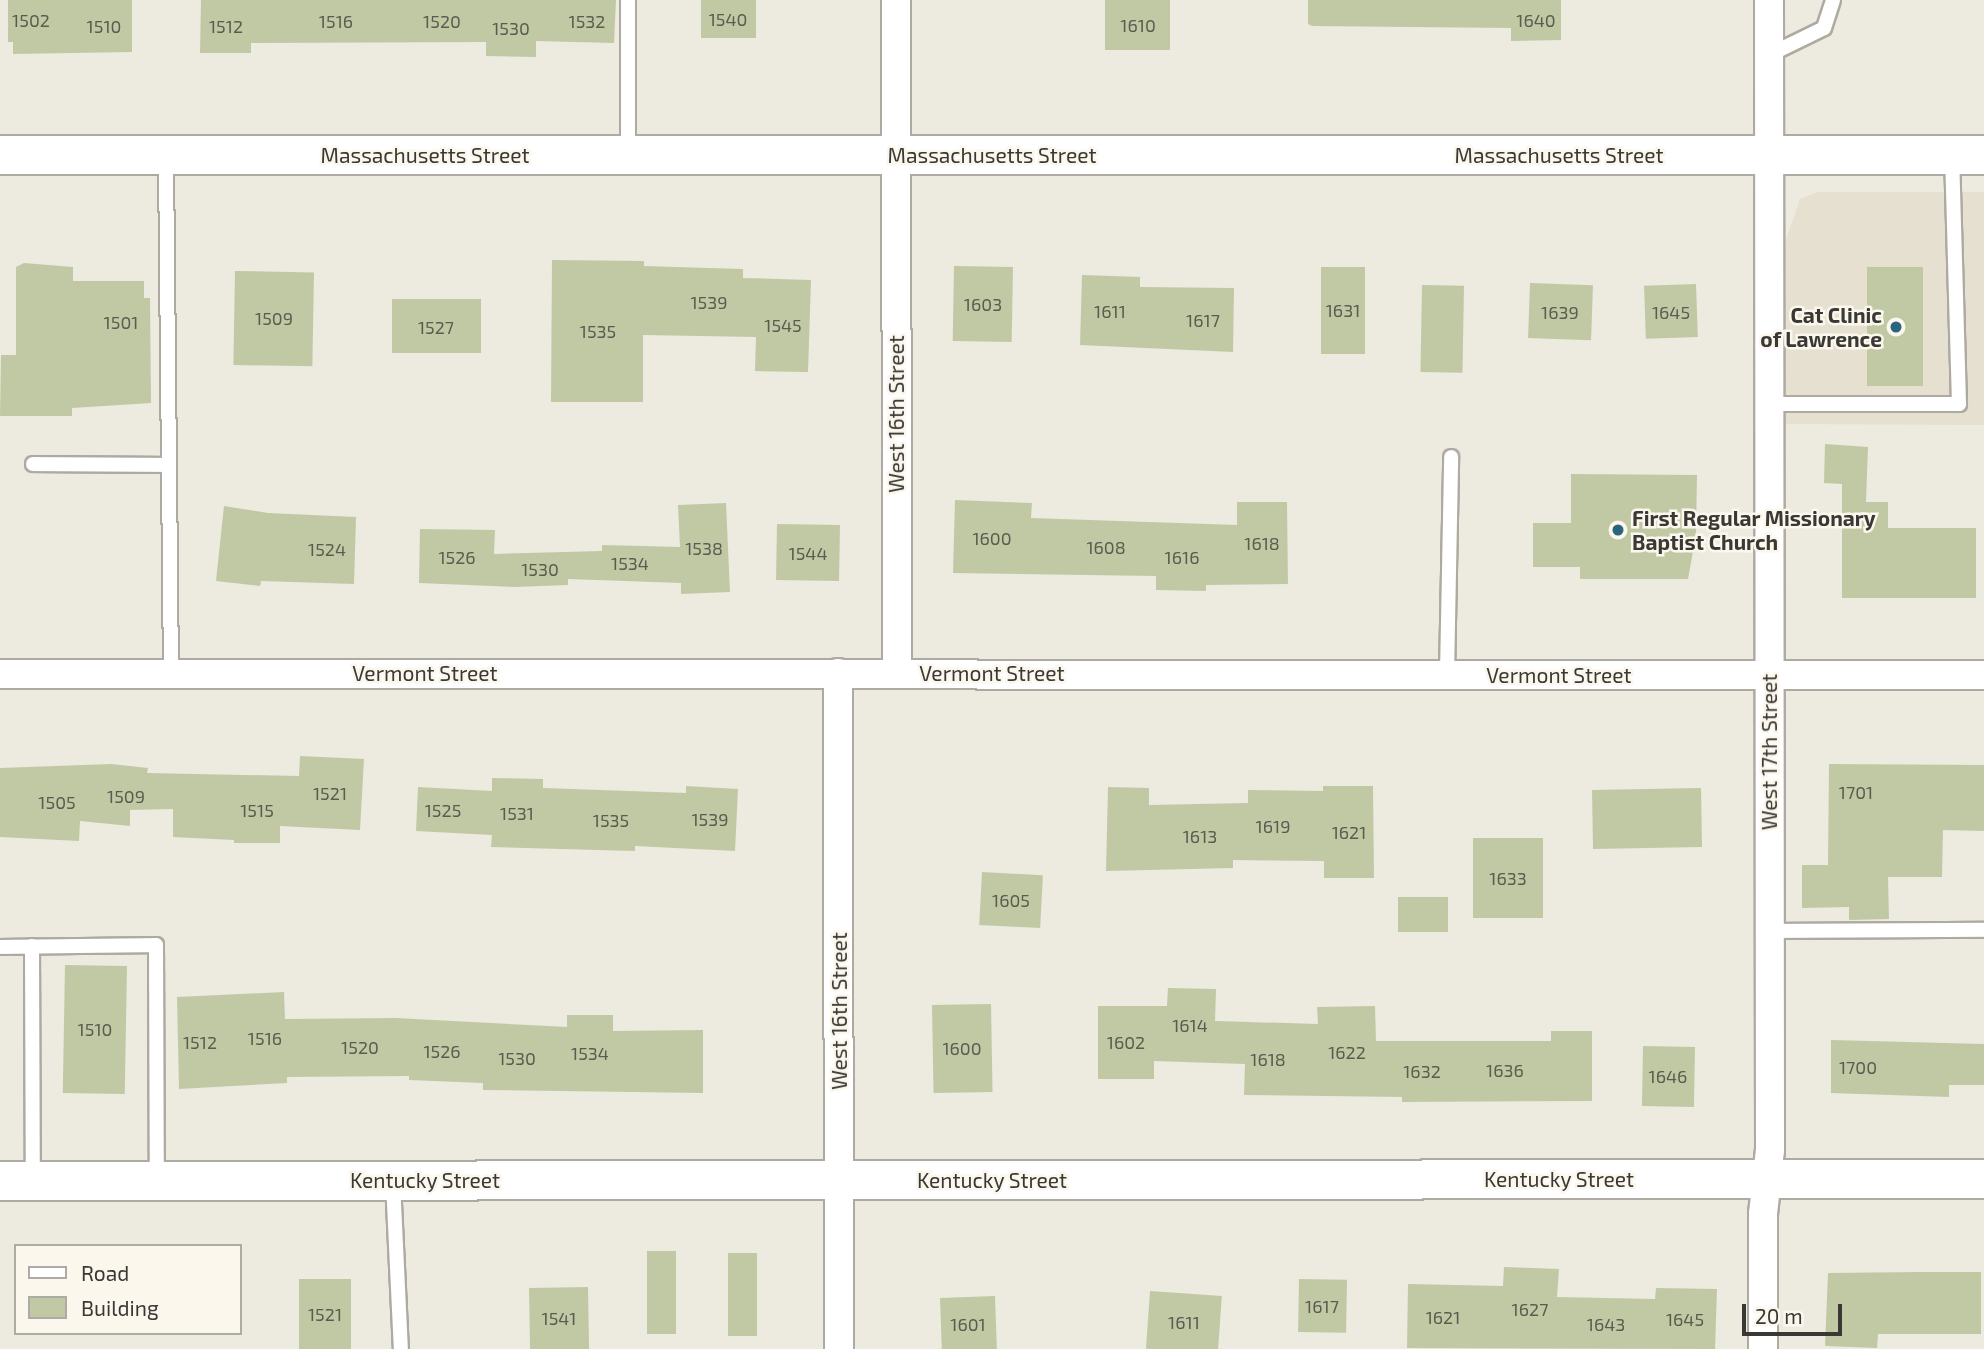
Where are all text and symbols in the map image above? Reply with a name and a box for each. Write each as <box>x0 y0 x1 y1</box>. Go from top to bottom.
house number: 1540 <box>709 8 747 30</box>
house number: 1502 <box>12 9 50 31</box>
house number: 1640 <box>1516 9 1556 31</box>
house number: 1516 <box>319 10 353 32</box>
house number: 1520 <box>423 10 461 32</box>
house number: 1532 <box>569 10 605 32</box>
house number: 1610 <box>1120 14 1156 36</box>
house number: 1510 <box>87 15 121 37</box>
house number: 1512 <box>209 15 243 37</box>
house number: 1530 <box>492 17 530 39</box>
street label: Massachusetts Street <box>321 142 529 168</box>
street label: Massachusetts Street <box>888 142 1096 168</box>
street label: Massachusetts Street <box>1455 142 1663 168</box>
house number: 1539 <box>690 291 728 313</box>
house number: 1603 <box>964 293 1002 315</box>
house number: 1631 <box>1326 299 1360 321</box>
house number: 1611 <box>1094 300 1126 322</box>
house number: 1639 <box>1541 301 1579 323</box>
house number: 1645 <box>1652 301 1690 323</box>
place label: Cat Clinic of Lawrence <box>1760 302 1882 352</box>
house number: 1509 <box>255 307 293 329</box>
house number: 1617 <box>1186 309 1220 331</box>
house number: 1501 <box>104 311 138 333</box>
house number: 1545 <box>764 314 802 336</box>
house number: 1527 <box>418 316 454 338</box>
marker: Cat Clinic of Lawrence <box>1888 319 1904 335</box>
house number: 1535 <box>580 320 616 342</box>
street label: West 16th Street <box>883 335 909 493</box>
place label: First Regular Missionary Baptist Church <box>1632 505 1876 555</box>
marker: First Regular Missionary Baptist Church <box>1610 522 1626 538</box>
house number: 1600 <box>972 527 1012 549</box>
house number: 1618 <box>1244 532 1280 554</box>
house number: 1608 <box>1086 536 1126 558</box>
house number: 1538 <box>685 537 723 559</box>
house number: 1524 <box>308 538 346 560</box>
house number: 1544 <box>789 542 827 564</box>
house number: 1526 <box>438 546 476 568</box>
house number: 1616 <box>1165 546 1199 568</box>
house number: 1534 <box>611 552 649 574</box>
house number: 1530 <box>521 558 559 580</box>
street label: Vermont Street <box>352 660 498 686</box>
street label: Vermont Street <box>919 660 1065 686</box>
street label: Vermont Street <box>1486 662 1632 688</box>
street label: West 17th Street <box>1756 674 1782 830</box>
house number: 1701 <box>1839 781 1873 803</box>
house number: 1521 <box>313 782 347 804</box>
house number: 1509 <box>107 785 145 807</box>
house number: 1505 <box>38 791 76 813</box>
house number: 1515 <box>240 799 274 821</box>
house number: 1525 <box>425 799 461 821</box>
house number: 1531 <box>500 802 534 824</box>
house number: 1539 <box>691 808 729 830</box>
house number: 1535 <box>593 809 629 831</box>
house number: 1619 <box>1256 815 1290 837</box>
house number: 1621 <box>1332 821 1366 843</box>
house number: 1613 <box>1183 825 1217 847</box>
house number: 1633 <box>1489 867 1527 889</box>
house number: 1605 <box>992 889 1030 911</box>
street label: West 16th Street <box>826 932 852 1090</box>
house number: 1614 <box>1172 1014 1208 1036</box>
house number: 1510 <box>78 1018 112 1040</box>
house number: 1516 <box>248 1027 282 1049</box>
house number: 1512 <box>183 1031 217 1053</box>
house number: 1602 <box>1107 1031 1145 1053</box>
house number: 1520 <box>341 1036 379 1058</box>
house number: 1600 <box>942 1037 982 1059</box>
house number: 1526 <box>423 1040 461 1062</box>
house number: 1622 <box>1328 1041 1366 1063</box>
house number: 1534 <box>571 1042 609 1064</box>
house number: 1530 <box>498 1047 536 1069</box>
house number: 1618 <box>1250 1048 1286 1070</box>
house number: 1700 <box>1839 1056 1877 1078</box>
house number: 1636 <box>1486 1059 1524 1081</box>
house number: 1632 <box>1403 1060 1441 1082</box>
house number: 1646 <box>1649 1065 1687 1087</box>
street label: Kentucky Street <box>1484 1166 1634 1192</box>
street label: Kentucky Street <box>350 1167 500 1193</box>
street label: Kentucky Street <box>917 1167 1067 1193</box>
legend <box>14 1244 242 1335</box>
text: Road <box>81 1260 129 1285</box>
scale bar <box>1746 1290 1846 1334</box>
text: Building <box>81 1295 159 1320</box>
house number: 1617 <box>1305 1295 1339 1317</box>
house number: 1627 <box>1512 1298 1548 1320</box>
house number: 1521 <box>308 1303 342 1325</box>
text: 20 m <box>1755 1303 1803 1328</box>
house number: 1621 <box>1426 1306 1460 1328</box>
house number: 1541 <box>541 1307 577 1329</box>
house number: 1645 <box>1666 1308 1704 1330</box>
house number: 1611 <box>1168 1311 1200 1333</box>
house number: 1601 <box>950 1313 986 1335</box>
house number: 1643 <box>1587 1313 1625 1335</box>

